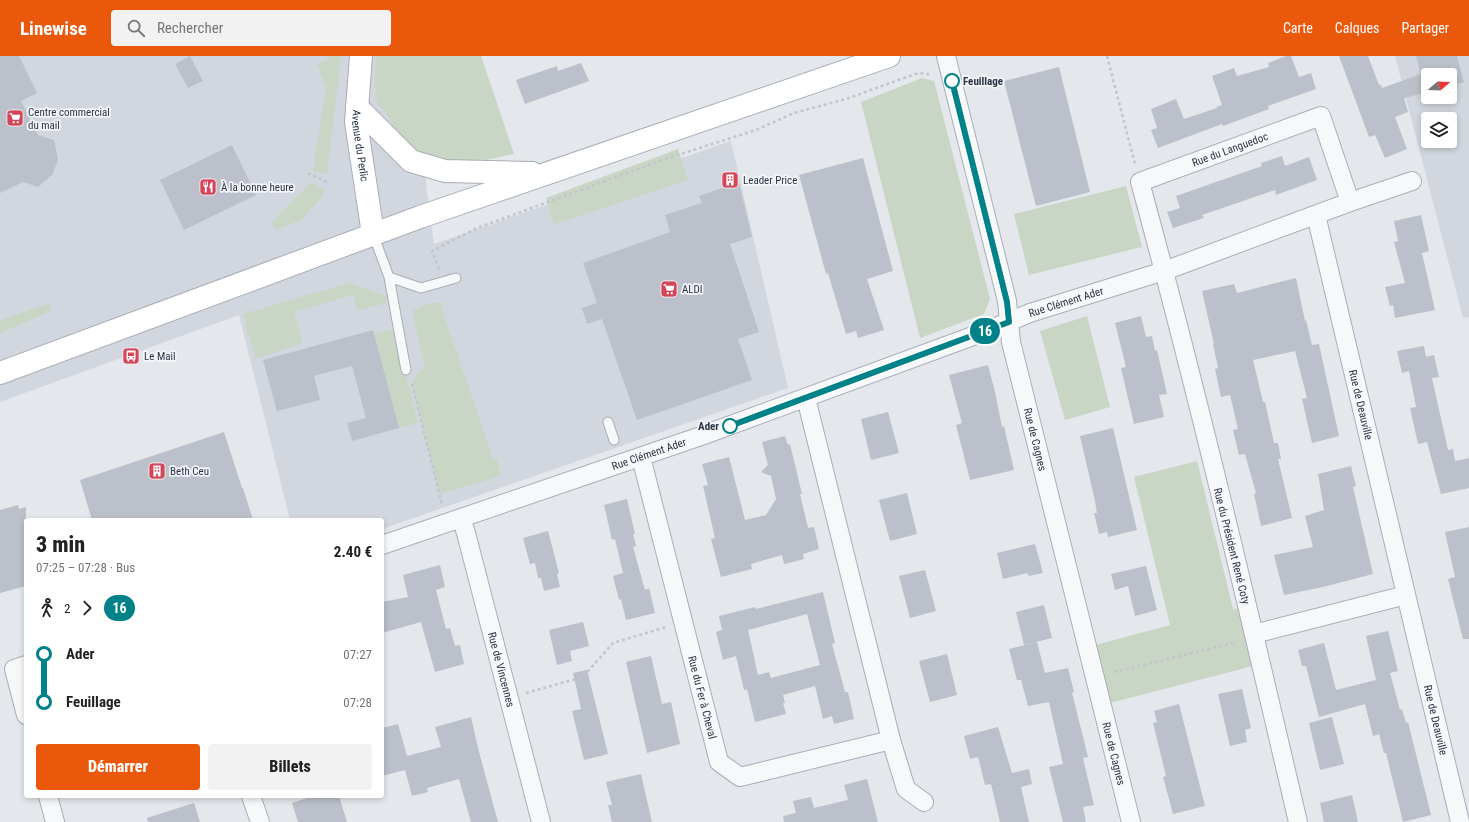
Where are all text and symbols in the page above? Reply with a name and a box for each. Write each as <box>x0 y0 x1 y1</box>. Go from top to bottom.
search box <box>111 10 391 46</box>
text: Linewise <box>20 17 87 40</box>
icon: search <box>125 17 147 39</box>
text: Rechercher <box>157 19 223 37</box>
text: Carte <box>1283 20 1313 36</box>
text: Calques <box>1335 20 1379 36</box>
text: Partager <box>1401 20 1449 36</box>
north arrow <box>1421 68 1457 104</box>
map controls <box>1421 68 1457 148</box>
marker: Feuillage <box>944 73 960 89</box>
place label: Feuillage <box>963 75 1003 88</box>
place label: Centre commercial du mail <box>28 106 110 132</box>
supermarket icon: Centre commercial du mail <box>5 108 25 128</box>
street label: Avenue du Perlic <box>349 109 371 182</box>
button: layers <box>1421 112 1457 148</box>
street label: Rue du Languedoc <box>1190 130 1270 169</box>
building icon: Leader Price <box>720 170 740 190</box>
place label: Leader Price <box>743 174 797 187</box>
restaurant icon: À la bonne heure <box>198 177 218 197</box>
place label: À la bonne heure <box>221 181 294 194</box>
supermarket icon: ALDI <box>659 279 679 299</box>
place label: ALDI <box>682 283 703 296</box>
street label: Rue Clément Ader <box>1027 284 1106 320</box>
line badge: 16 <box>967 318 1003 344</box>
text: 16 <box>978 323 992 339</box>
bus stop icon: Le Mail <box>121 346 141 366</box>
place label: Le Mail <box>144 350 176 363</box>
street label: Rue de Deauville <box>1346 369 1375 441</box>
street label: Rue de Cagnes <box>1021 407 1049 472</box>
marker: Ader <box>722 418 738 434</box>
place label: Ader <box>698 420 719 433</box>
street label: Rue Clément Ader <box>610 435 688 473</box>
building icon: Beth Ceu <box>147 461 167 481</box>
place label: Beth Ceu <box>170 465 209 478</box>
street label: Rue du Président René Coty <box>1211 487 1252 606</box>
text: 3 min <box>36 532 85 557</box>
text: 2.40 € <box>334 543 372 561</box>
text: 07:25 – 07:28 · Bus <box>36 560 135 575</box>
icon: walk <box>36 597 58 619</box>
icon: forward <box>76 597 98 619</box>
text: 16 <box>112 600 127 616</box>
text: 2 <box>64 601 70 616</box>
street label: Rue de Vincennes <box>485 631 517 709</box>
text: Ader <box>66 645 95 663</box>
text: 07:27 <box>343 647 372 662</box>
street label: Rue du Fer à Cheval <box>685 654 719 740</box>
street label: Rue de Deauville <box>1421 684 1450 756</box>
text: Feuillage <box>66 693 121 711</box>
text: 07:28 <box>343 695 372 710</box>
street label: Rue de Cagnes <box>1099 721 1128 787</box>
button: Démarrer <box>36 744 200 790</box>
button: Billets <box>208 744 372 790</box>

